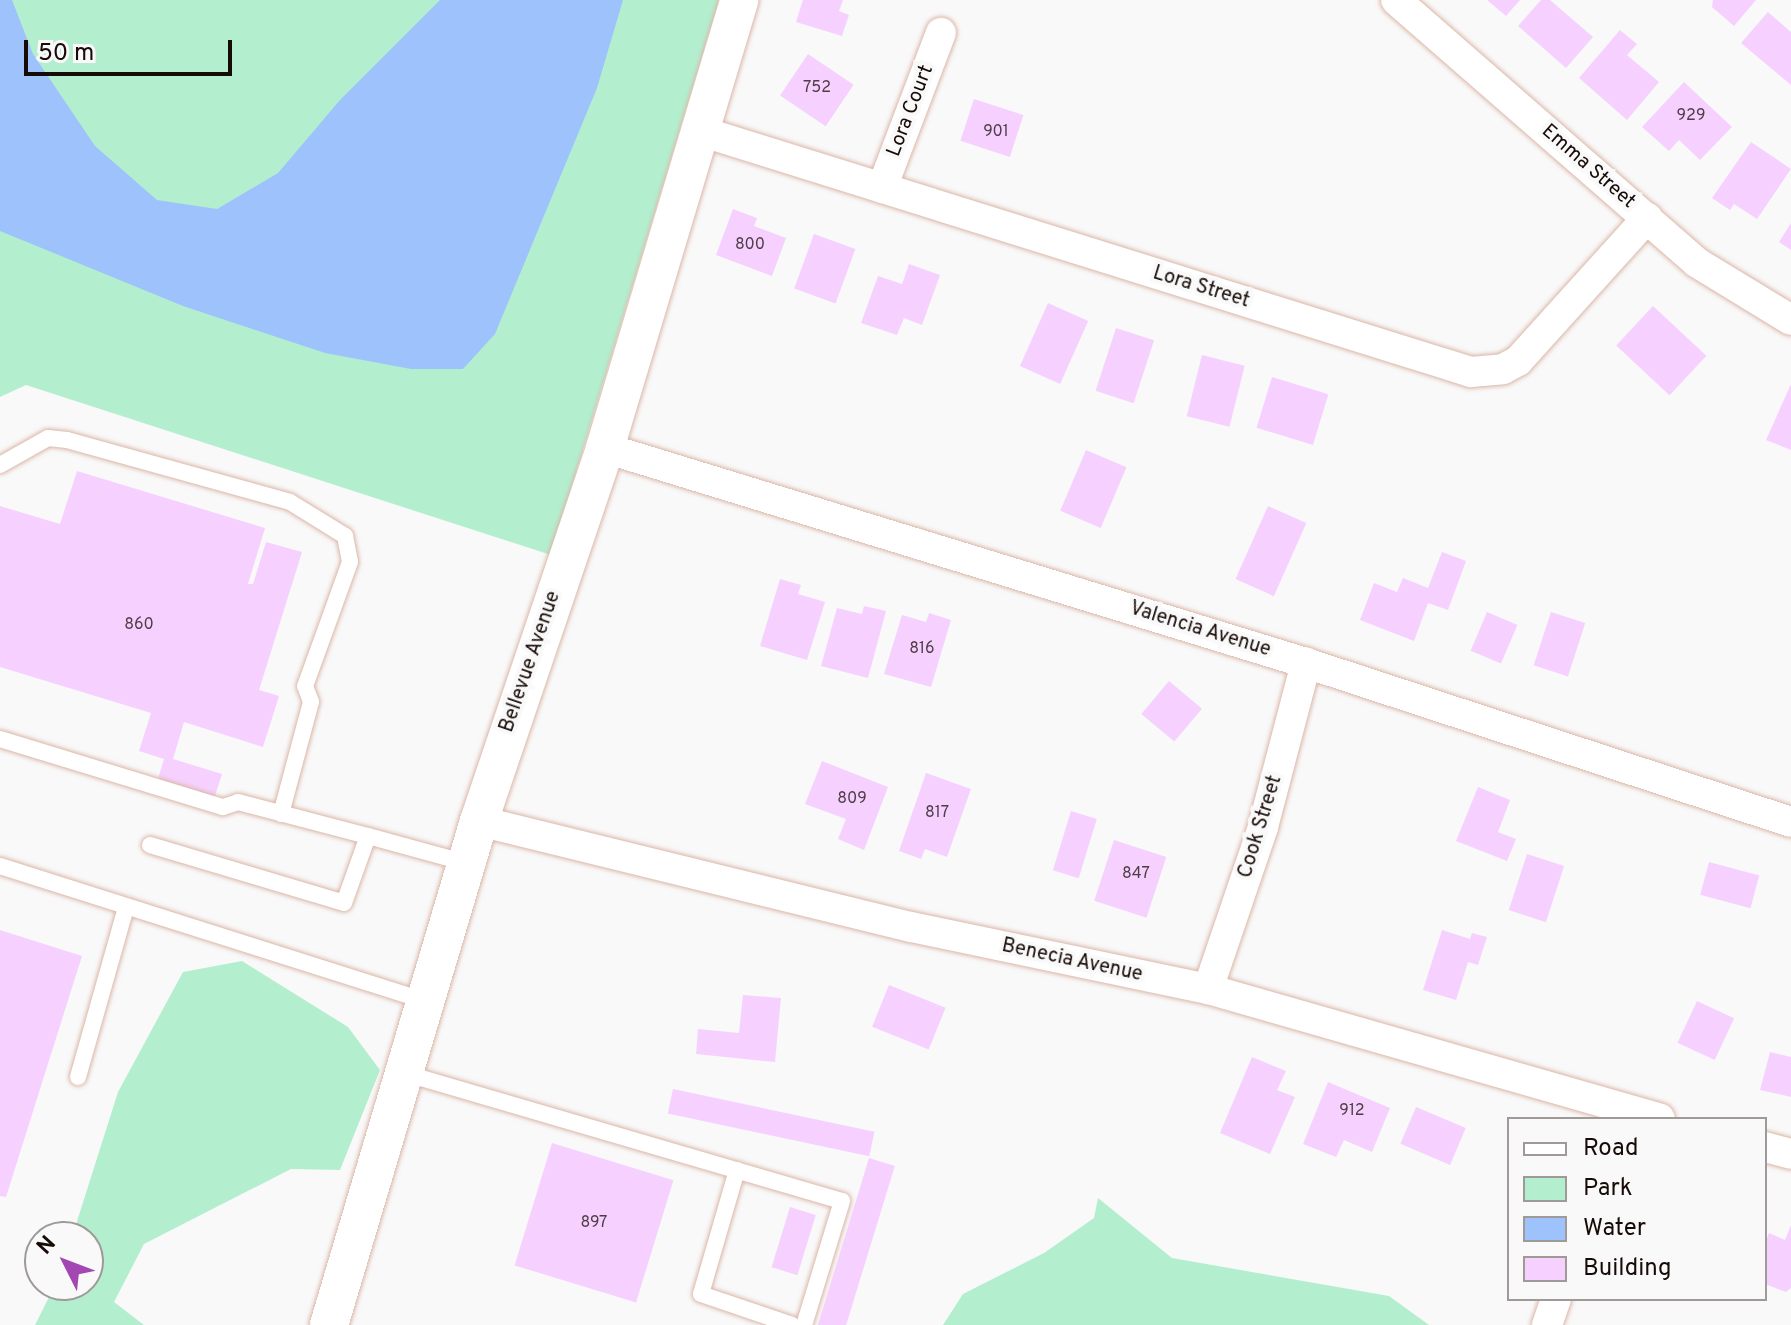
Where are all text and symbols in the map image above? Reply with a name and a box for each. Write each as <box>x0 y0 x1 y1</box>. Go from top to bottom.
scale bar <box>28 24 236 74</box>
text: 50 m <box>38 39 94 69</box>
street label: Lora Court <box>883 62 939 160</box>
house number: 752 <box>803 78 831 98</box>
house number: 929 <box>1677 106 1705 126</box>
street label: Emma Street <box>1536 120 1640 214</box>
house number: 901 <box>983 122 1009 142</box>
house number: 800 <box>735 235 765 255</box>
street label: Lora Street <box>1150 262 1252 314</box>
street label: Bellevue Avenue <box>495 588 567 736</box>
street label: Valencia Avenue <box>1126 597 1274 663</box>
house number: 860 <box>124 615 154 635</box>
house number: 816 <box>909 639 935 659</box>
street label: Cook Street <box>1234 773 1288 881</box>
house number: 809 <box>837 789 867 809</box>
house number: 817 <box>925 803 949 823</box>
house number: 847 <box>1122 864 1150 884</box>
street label: Benecia Avenue <box>999 934 1145 988</box>
house number: 912 <box>1339 1101 1365 1121</box>
legend <box>1507 1117 1767 1301</box>
text: Road <box>1583 1134 1639 1164</box>
text: Park <box>1583 1174 1633 1204</box>
house number: 897 <box>581 1213 607 1233</box>
text: Water <box>1583 1214 1646 1244</box>
north arrow <box>24 1221 104 1301</box>
text: N <box>32 1231 63 1261</box>
text: Building <box>1583 1254 1672 1284</box>

